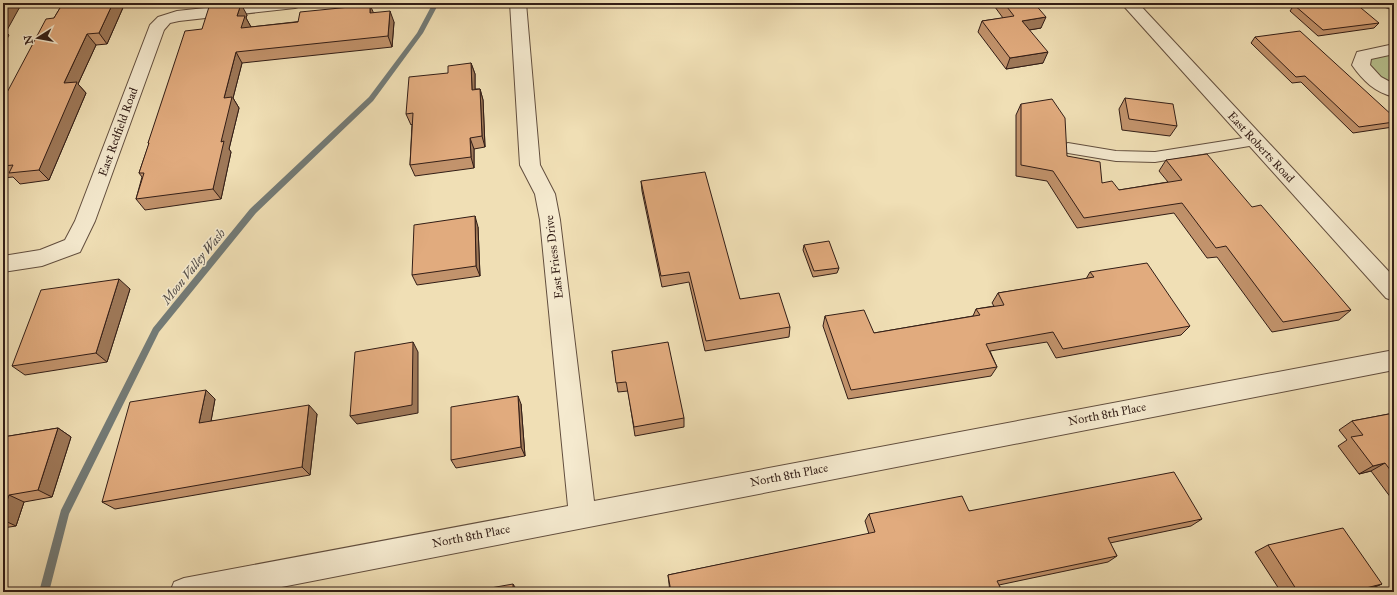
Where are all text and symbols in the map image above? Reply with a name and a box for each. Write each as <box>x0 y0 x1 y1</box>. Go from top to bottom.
north arrow <box>18 18 58 58</box>
text: N <box>21 33 36 46</box>
street label: East Redfield Road <box>95 86 141 178</box>
street label: East Roberts Road <box>1225 109 1297 185</box>
street label: East Friess Drive <box>542 214 566 300</box>
water label: Moon Valley Wash <box>157 225 229 309</box>
street label: North 8th Place <box>1067 400 1147 428</box>
street label: North 8th Place <box>749 461 829 489</box>
street label: North 8th Place <box>431 522 511 550</box>

